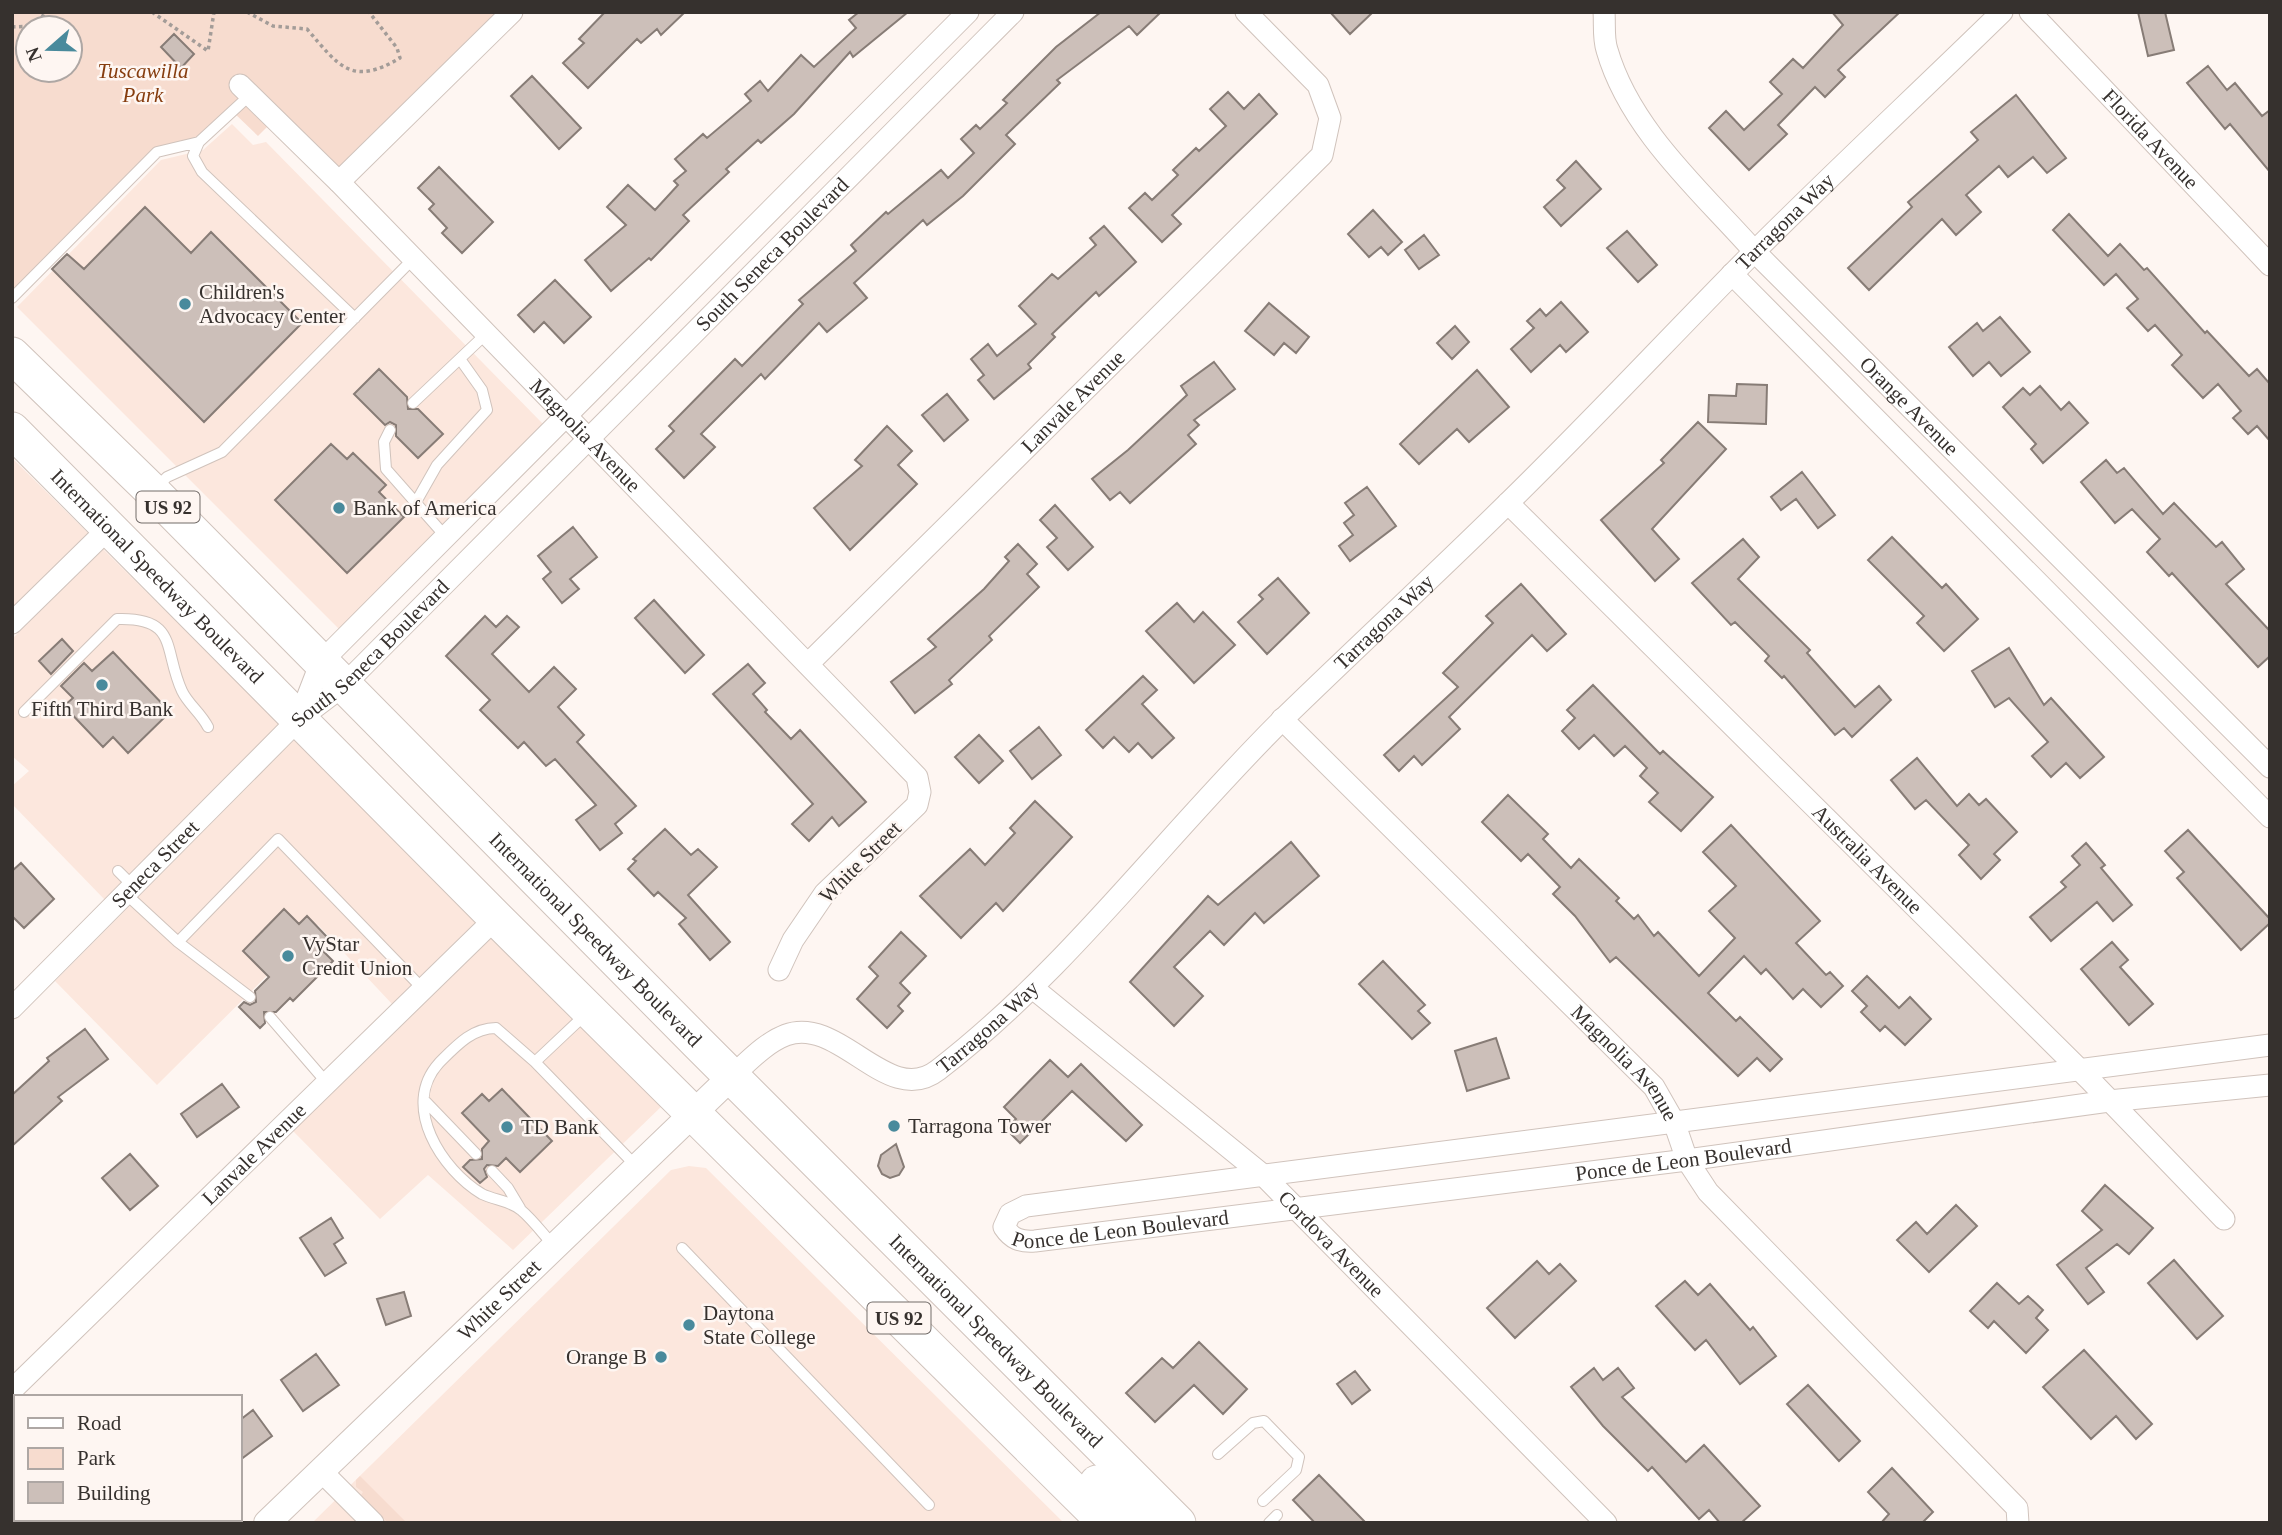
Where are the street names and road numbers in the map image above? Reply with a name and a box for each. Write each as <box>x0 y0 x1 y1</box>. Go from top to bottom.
street label: Florida Avenue <box>2097 84 2203 194</box>
street label: Tarragona Way <box>1731 168 1839 275</box>
street label: South Seneca Boulevard <box>691 172 854 336</box>
street label: Lanvale Avenue <box>1016 345 1130 458</box>
street label: Orange Avenue <box>1855 352 1963 460</box>
street label: Magnolia Avenue <box>525 374 646 497</box>
street label: International Speedway Boulevard <box>46 464 269 689</box>
road number: US 92 <box>136 492 200 522</box>
street label: Tarragona Way <box>1329 569 1439 675</box>
street label: South Seneca Boulevard <box>286 574 454 732</box>
street label: Australia Avenue <box>1807 800 1927 919</box>
street label: Seneca Street <box>106 815 204 913</box>
street label: White Street <box>814 816 906 908</box>
street label: International Speedway Boulevard <box>485 827 707 1052</box>
street label: Tarragona Way <box>932 976 1044 1078</box>
street label: Magnolia Avenue <box>1566 1000 1683 1125</box>
street label: Lanvale Avenue <box>197 1098 311 1210</box>
street label: Ponce de Leon Boulevard <box>1574 1133 1793 1186</box>
street label: Cordova Avenue <box>1273 1186 1389 1302</box>
street label: Ponce de Leon Boulevard <box>1009 1205 1231 1253</box>
street label: International Speedway Boulevard <box>884 1229 1108 1453</box>
street label: White Street <box>453 1255 546 1345</box>
road number: US 92 <box>867 1302 930 1334</box>

